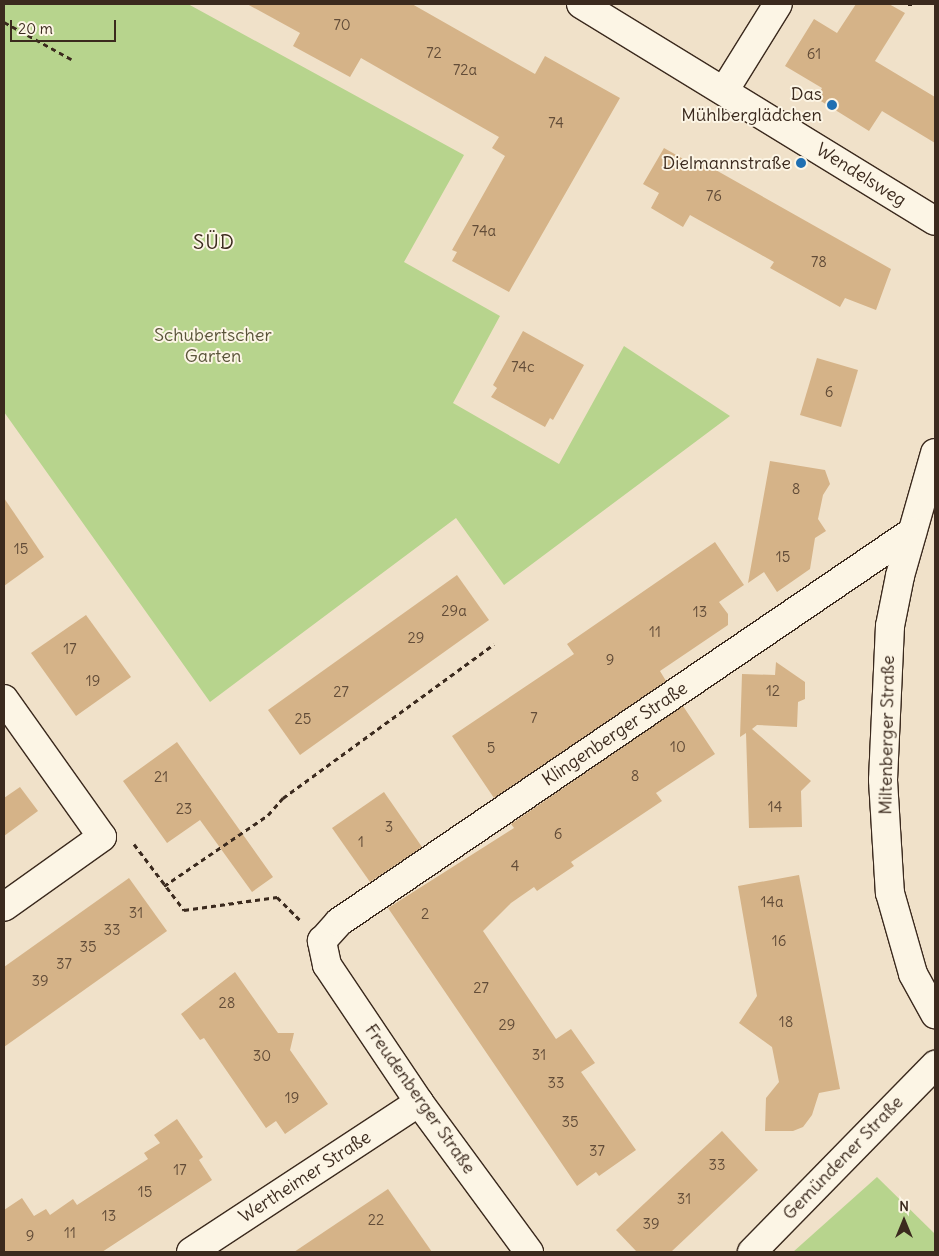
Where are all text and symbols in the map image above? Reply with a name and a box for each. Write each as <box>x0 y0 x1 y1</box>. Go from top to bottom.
scale bar <box>12 10 119 42</box>
house number: 70 <box>333 16 351 34</box>
text: 20 m <box>18 19 53 38</box>
house number: 72 <box>426 44 442 62</box>
house number: 61 <box>807 45 821 63</box>
house number: 72a <box>453 61 477 79</box>
place label: Das Mühlberglädchen <box>681 84 822 126</box>
marker: Das Mühlberglädchen <box>826 99 838 111</box>
house number: 74 <box>548 114 564 132</box>
street label: Wendelsweg <box>812 139 910 211</box>
place label: Dielmannstraße <box>662 152 791 174</box>
marker: Dielmannstraße <box>795 157 807 169</box>
house number: 76 <box>706 187 722 205</box>
house number: 74a <box>472 222 496 240</box>
district label: SÜD <box>193 229 235 253</box>
house number: 78 <box>811 253 827 271</box>
park label: Schubertscher Garten <box>154 325 272 368</box>
house number: 74c <box>511 358 535 376</box>
house number: 6 <box>825 383 833 401</box>
house number: 8 <box>792 480 800 498</box>
house number: 15 <box>14 540 28 558</box>
house number: 15 <box>776 548 790 566</box>
house number: 29a <box>441 602 467 620</box>
house number: 13 <box>693 603 707 621</box>
house number: 11 <box>649 623 661 641</box>
house number: 29 <box>408 629 424 647</box>
house number: 17 <box>63 640 77 658</box>
house number: 9 <box>606 651 614 669</box>
street label: Miltenberger Straße <box>875 655 899 815</box>
house number: 19 <box>86 672 100 690</box>
street label: Klingenberger Straße <box>538 677 692 791</box>
house number: 12 <box>766 682 780 700</box>
house number: 27 <box>333 683 349 701</box>
house number: 7 <box>530 709 538 727</box>
house number: 25 <box>295 710 311 728</box>
house number: 10 <box>670 738 686 756</box>
house number: 5 <box>487 739 495 757</box>
house number: 8 <box>631 767 639 785</box>
house number: 21 <box>154 768 168 786</box>
house number: 14 <box>768 798 782 816</box>
house number: 23 <box>176 800 192 818</box>
house number: 3 <box>385 818 393 836</box>
house number: 6 <box>554 825 562 843</box>
house number: 1 <box>358 833 364 851</box>
house number: 4 <box>511 857 519 875</box>
house number: 14a <box>760 893 784 911</box>
house number: 31 <box>129 904 143 922</box>
house number: 2 <box>421 905 429 923</box>
house number: 33 <box>103 921 121 939</box>
house number: 16 <box>772 932 786 950</box>
house number: 35 <box>79 938 97 956</box>
house number: 37 <box>56 955 72 973</box>
house number: 39 <box>31 972 49 990</box>
house number: 27 <box>473 979 489 997</box>
house number: 28 <box>219 994 235 1012</box>
house number: 18 <box>779 1013 793 1031</box>
house number: 29 <box>499 1016 515 1034</box>
street label: Freudenberger Straße <box>360 1020 480 1178</box>
house number: 31 <box>532 1046 546 1064</box>
house number: 30 <box>253 1047 271 1065</box>
house number: 33 <box>547 1074 565 1092</box>
house number: 19 <box>285 1089 299 1107</box>
street label: Gemündener Straße <box>778 1092 908 1224</box>
house number: 35 <box>561 1113 579 1131</box>
street label: Wertheimer Straße <box>235 1126 375 1228</box>
house number: 37 <box>589 1142 605 1160</box>
house number: 33 <box>708 1156 726 1174</box>
house number: 17 <box>173 1161 187 1179</box>
house number: 15 <box>138 1183 152 1201</box>
house number: 31 <box>677 1190 691 1208</box>
north arrow <box>879 1196 929 1246</box>
text: N <box>899 1197 909 1215</box>
house number: 13 <box>102 1207 116 1225</box>
house number: 22 <box>368 1211 384 1229</box>
house number: 39 <box>642 1215 660 1233</box>
house number: 11 <box>64 1224 76 1242</box>
house number: 9 <box>26 1227 34 1245</box>

